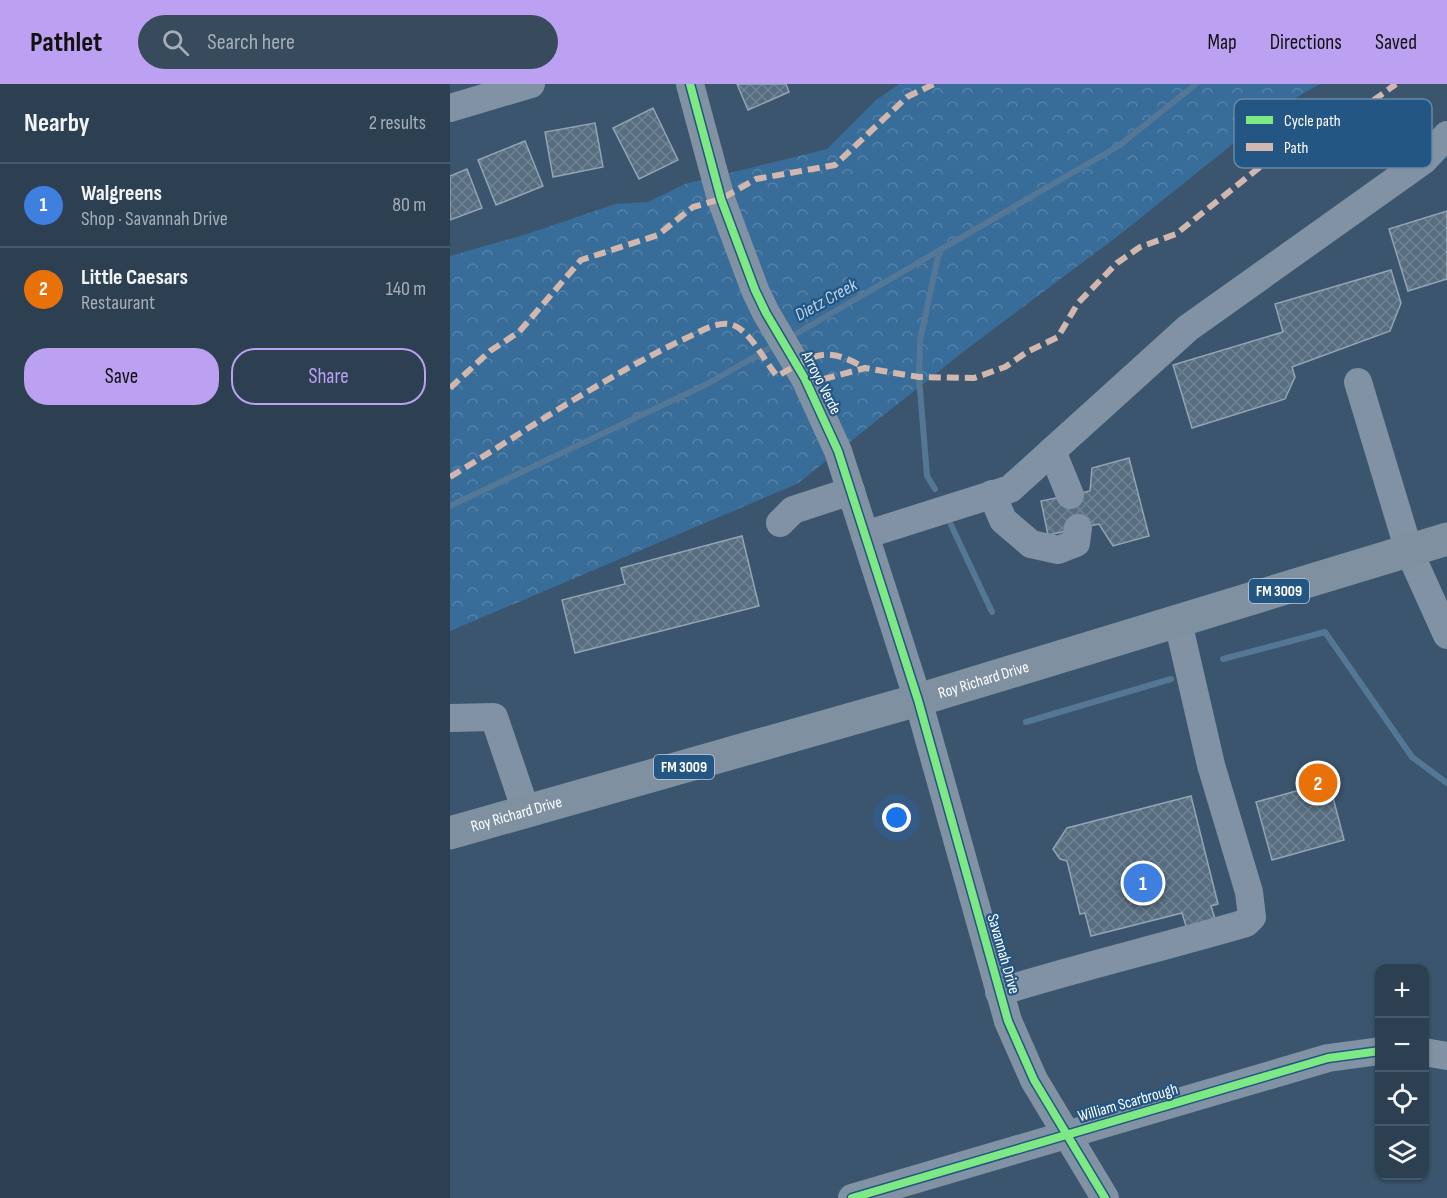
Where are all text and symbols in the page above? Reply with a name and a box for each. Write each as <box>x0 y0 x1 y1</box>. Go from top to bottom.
search box <box>138 15 558 69</box>
text: Pathlet <box>30 26 102 59</box>
icon: search <box>159 26 192 59</box>
text: Search here <box>207 29 295 56</box>
text: Map <box>1207 30 1237 55</box>
text: Directions <box>1270 30 1342 55</box>
text: Saved <box>1375 30 1417 55</box>
legend <box>1234 99 1432 168</box>
text: Nearby <box>24 108 90 139</box>
text: 2 results <box>369 111 426 135</box>
text: Cycle path <box>1284 112 1341 131</box>
text: Path <box>1284 139 1308 158</box>
text: Walgreens <box>81 180 162 207</box>
text: 1 <box>40 193 47 217</box>
text: 80 m <box>392 193 426 217</box>
text: Shop · Savannah Drive <box>81 207 228 231</box>
text: Little Caesars <box>81 264 188 291</box>
water label: Dietz Creek <box>791 274 862 326</box>
text: 2 <box>39 277 48 301</box>
text: 140 m <box>386 277 426 301</box>
text: Restaurant <box>81 291 155 315</box>
street label: Arroyo Verde <box>797 347 845 418</box>
button: Save <box>24 348 219 405</box>
button: Share <box>231 348 426 405</box>
road number: FM 3009 <box>1249 579 1309 603</box>
street label: Roy Richard Drive <box>936 657 1031 703</box>
road number: FM 3009 <box>654 755 714 779</box>
pin: 2 <box>1298 760 1338 806</box>
street label: Roy Richard Drive <box>469 792 564 836</box>
your location <box>882 803 911 832</box>
pin: 1 <box>1124 860 1162 906</box>
street label: Savannah Drive <box>983 912 1023 996</box>
map controls <box>1375 964 1429 1180</box>
button: + <box>1375 964 1429 1018</box>
button: − <box>1375 1018 1429 1072</box>
button: locate <box>1375 1072 1429 1126</box>
street label: William Scarbrough <box>1076 1080 1180 1126</box>
button: layers <box>1375 1126 1429 1180</box>

